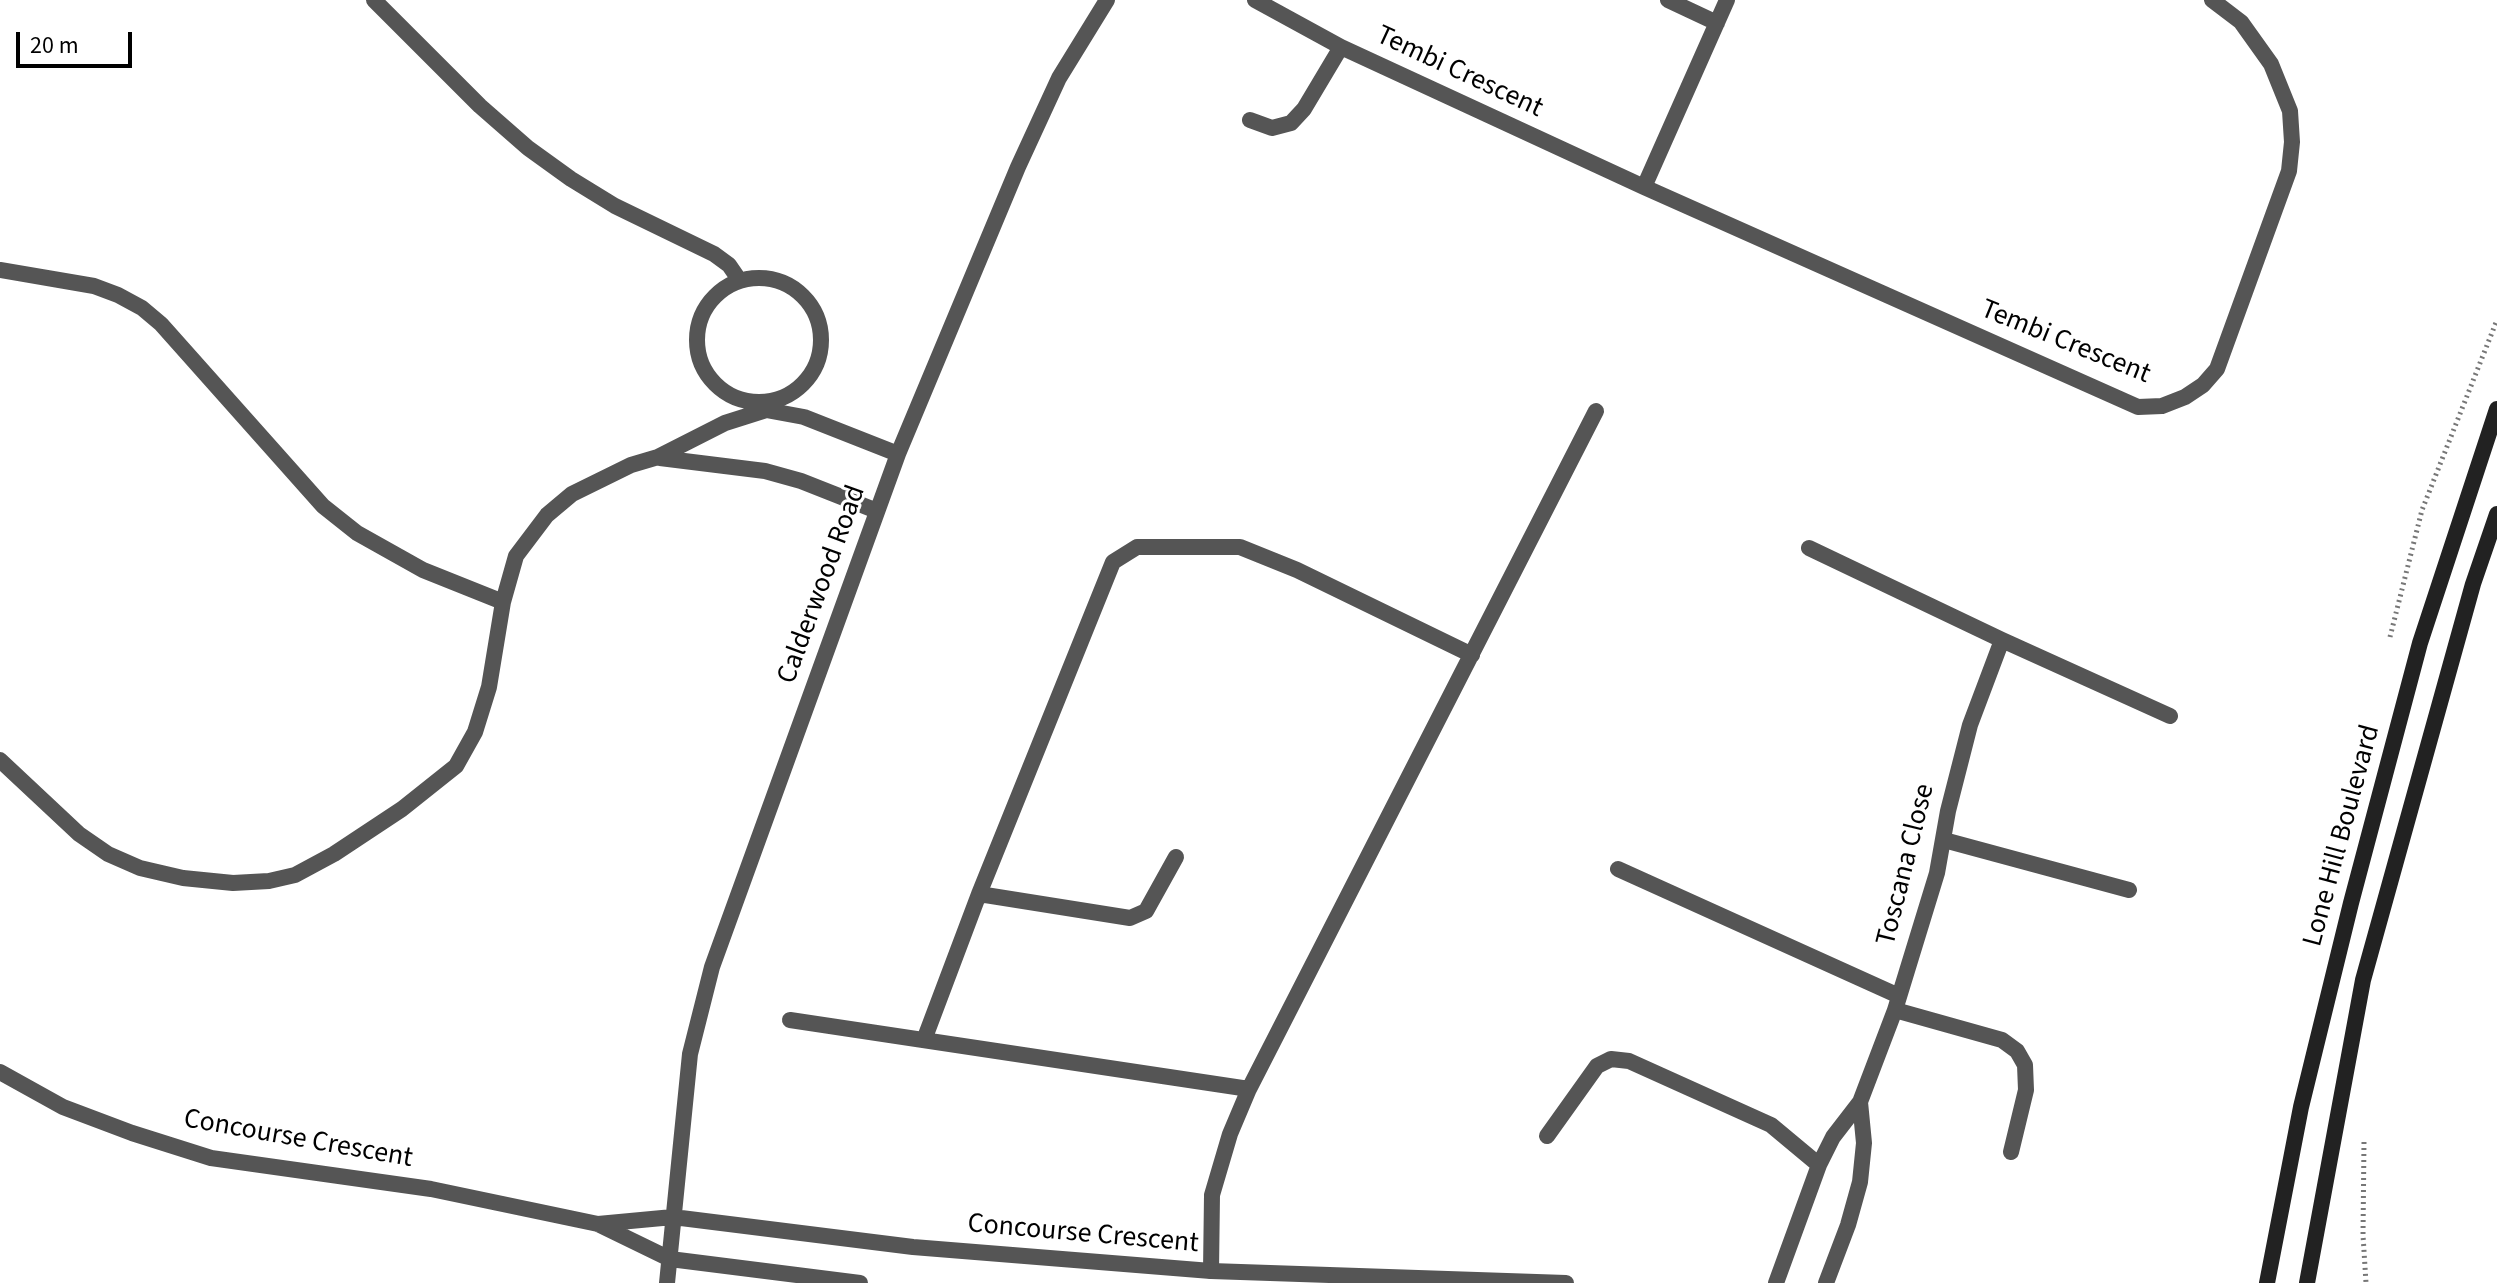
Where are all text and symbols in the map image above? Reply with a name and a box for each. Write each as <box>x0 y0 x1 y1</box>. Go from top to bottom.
scale bar <box>20 16 136 66</box>
street label: Tembi Crescent <box>1370 20 1548 126</box>
text: 20 m <box>30 28 79 63</box>
street label: Tembi Crescent <box>1975 294 2155 392</box>
street label: Calderwood Road <box>772 481 874 689</box>
street label: Lone Hill Boulevard <box>2297 722 2389 950</box>
street label: Toscana Close <box>1871 781 1943 949</box>
street label: Concourse Crescent <box>181 1103 415 1177</box>
street label: Concourse Crescent <box>966 1208 1200 1262</box>

